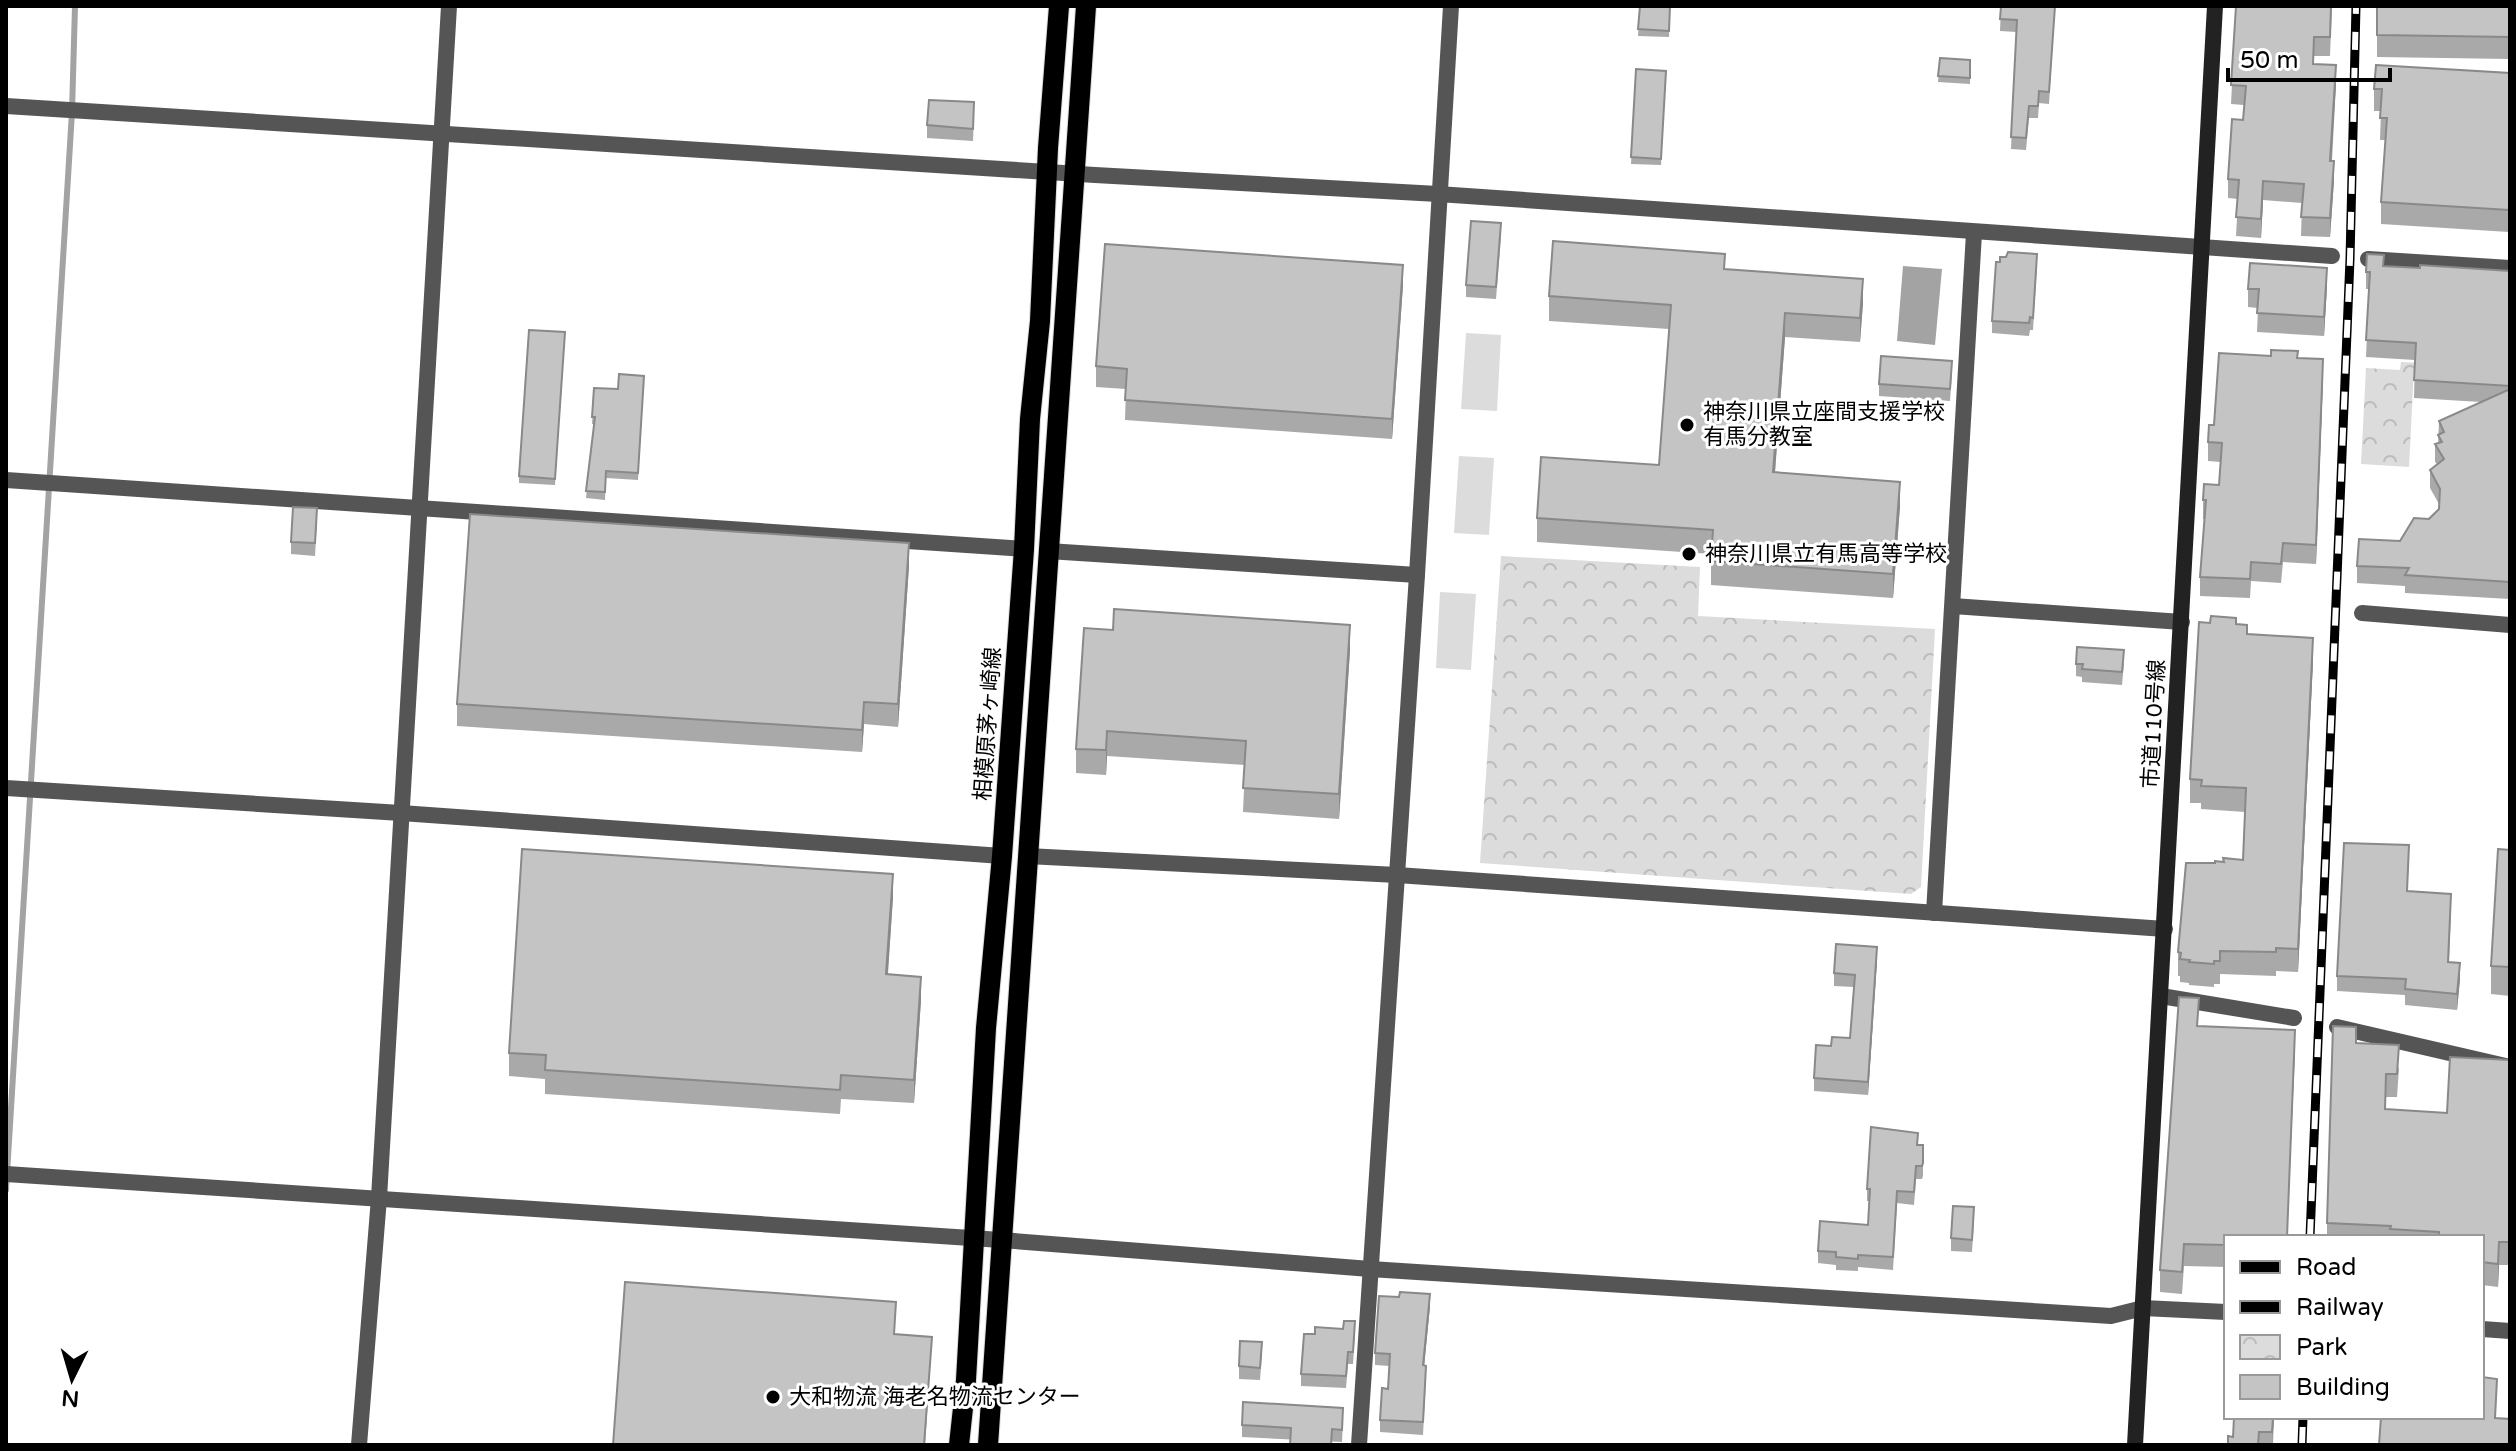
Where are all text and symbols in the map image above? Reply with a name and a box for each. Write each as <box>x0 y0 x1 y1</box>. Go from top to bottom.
scale bar <box>2228 32 2390 82</box>
text: 50 m <box>2240 46 2298 75</box>
place label: 神奈川県立座間支援学校 有馬分教室 <box>1703 399 1945 450</box>
marker: 神奈川県立座間支援学校 有馬分教室 <box>1678 416 1696 434</box>
place label: 神奈川県立有馬高等学校 <box>1705 541 1947 567</box>
marker: 神奈川県立有馬高等学校 <box>1680 545 1698 563</box>
street label: 相模原茅ヶ崎線 <box>970 646 1006 802</box>
street label: 市道110号線 <box>2138 659 2170 789</box>
legend <box>2224 1235 2484 1419</box>
text: Road <box>2296 1253 2356 1282</box>
text: Railway <box>2296 1293 2384 1322</box>
text: Park <box>2296 1333 2347 1362</box>
north arrow <box>32 1339 112 1419</box>
text: Building <box>2296 1373 2390 1402</box>
text: N <box>60 1384 80 1412</box>
place label: 大和物流 海老名物流センター <box>789 1384 1081 1410</box>
marker: 大和物流 海老名物流センター <box>764 1388 782 1406</box>

